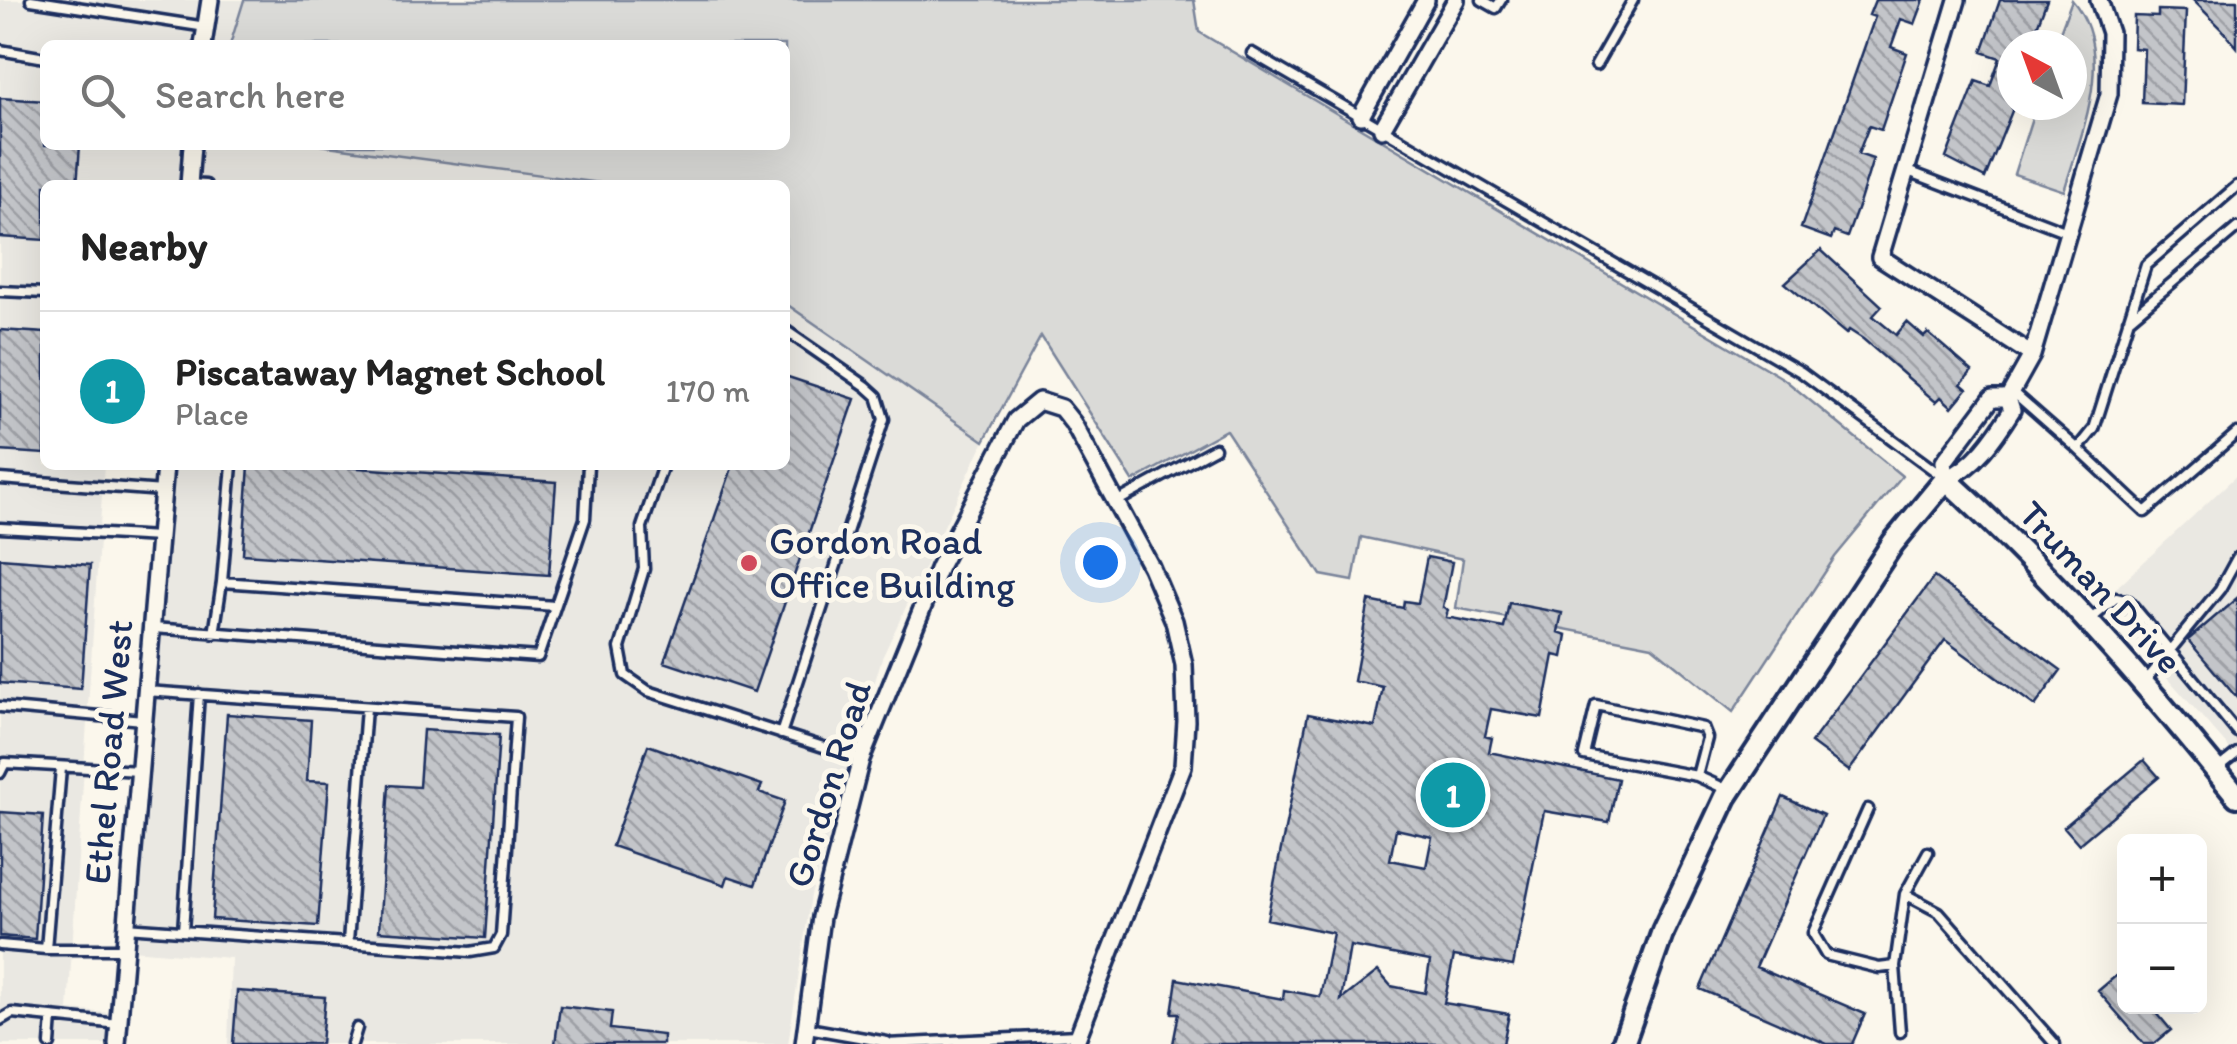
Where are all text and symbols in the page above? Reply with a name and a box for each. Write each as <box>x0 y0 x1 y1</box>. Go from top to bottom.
north arrow <box>1997 30 2087 120</box>
search box <box>40 40 790 150</box>
icon: search <box>75 68 130 123</box>
text: Search here <box>155 72 346 118</box>
text: Nearby <box>80 220 207 271</box>
text: Piscataway Magnet School <box>175 349 605 395</box>
text: 1 <box>105 372 120 410</box>
text: 170 m <box>665 372 750 410</box>
text: Place <box>175 395 249 433</box>
street label: Truman Drive <box>2009 491 2193 683</box>
place label: Gordon Road Office Building <box>769 518 1016 608</box>
your location <box>1075 537 1126 588</box>
marker: Gordon Road Office Building <box>738 552 760 574</box>
street label: Ethel Road West <box>74 618 142 886</box>
street label: Gordon Road <box>775 675 881 893</box>
pin: 1 <box>1420 758 1486 832</box>
map controls <box>2117 834 2207 1014</box>
button: + <box>2117 834 2207 924</box>
button: − <box>2117 924 2207 1014</box>

